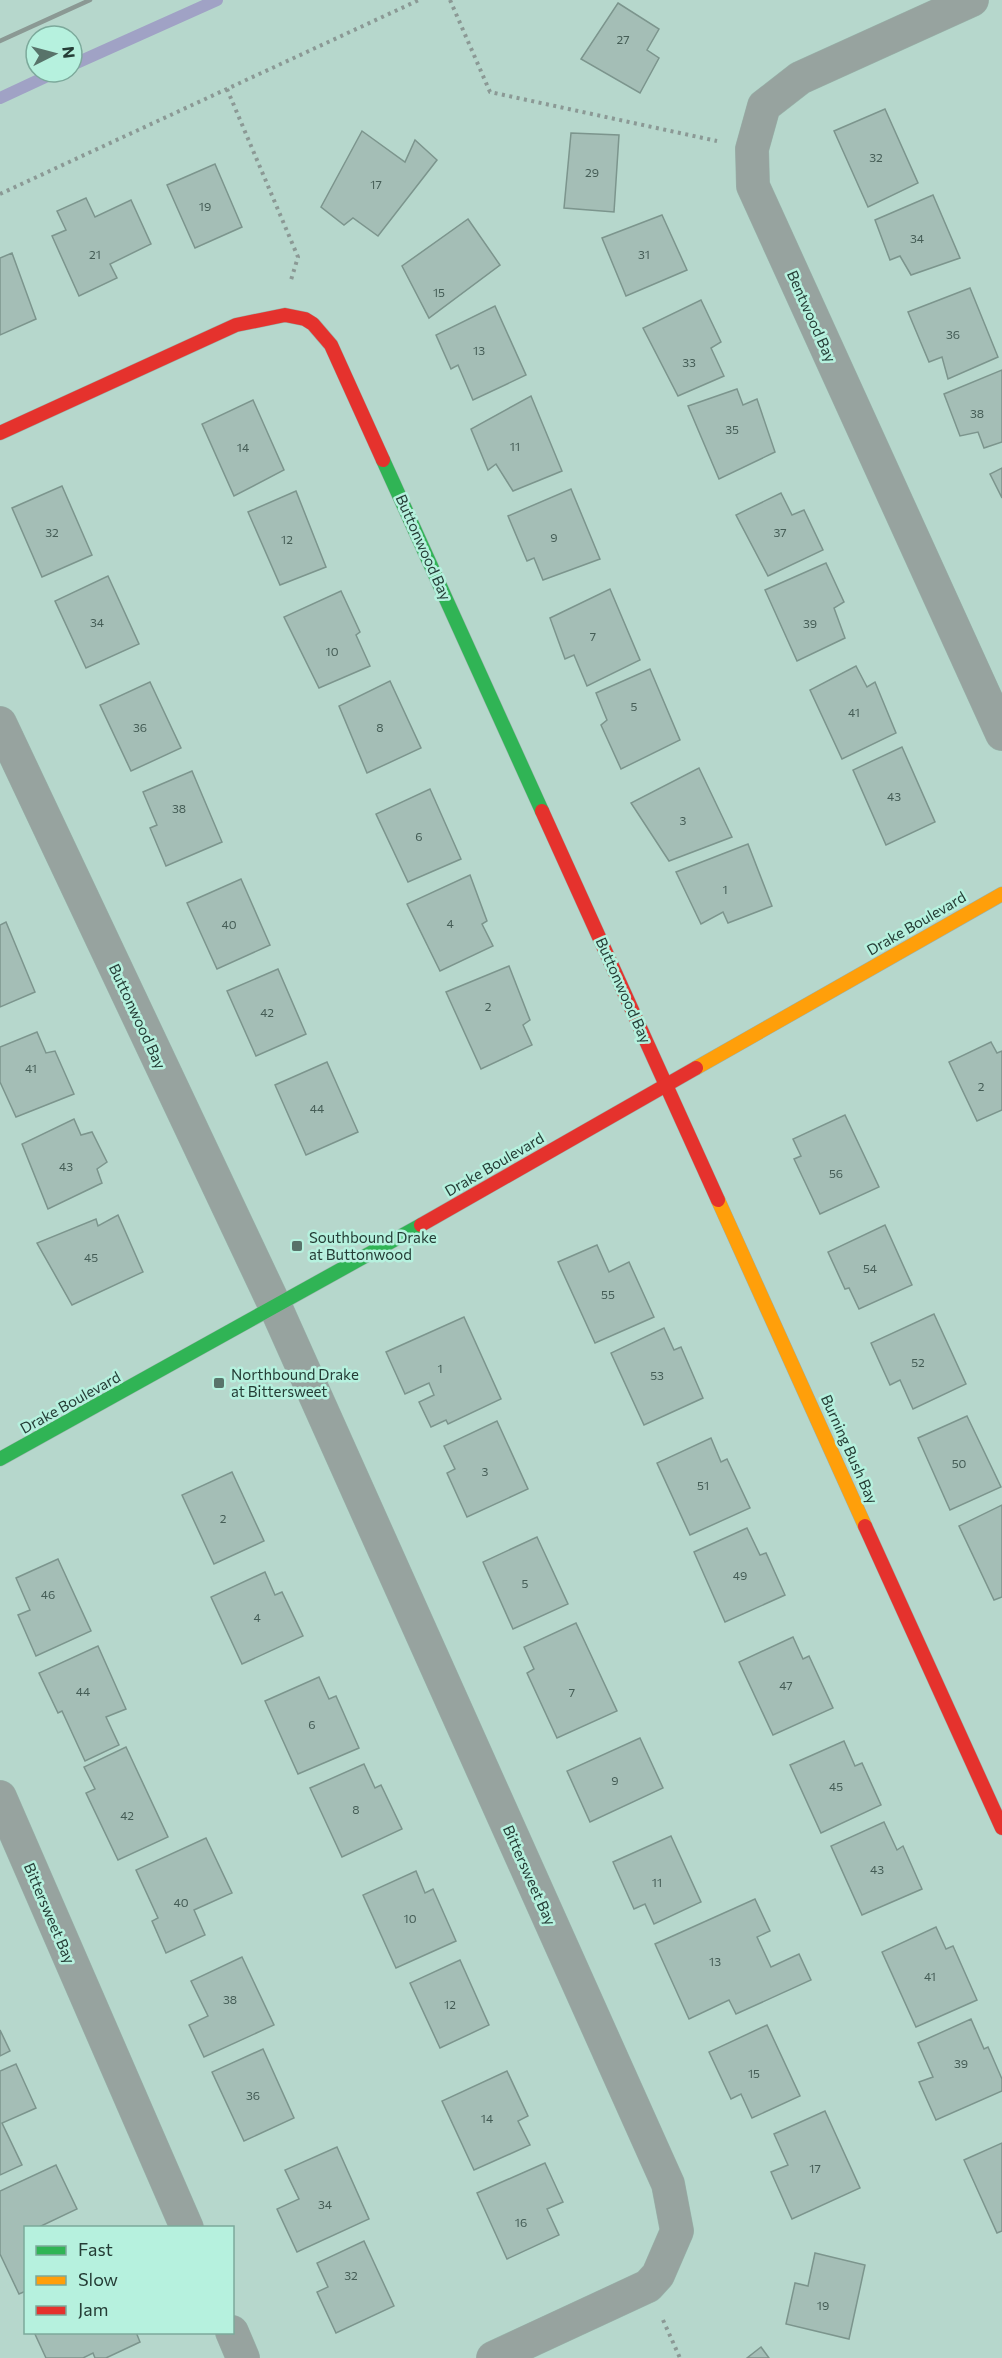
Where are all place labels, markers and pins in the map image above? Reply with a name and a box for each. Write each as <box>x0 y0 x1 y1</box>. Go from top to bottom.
place label: Southbound Drake at Buttonwood <box>309 1228 437 1263</box>
marker: Southbound Drake at Buttonwood <box>290 1239 304 1253</box>
place label: Northbound Drake at Bittersweet <box>231 1365 359 1400</box>
marker: Northbound Drake at Bittersweet <box>212 1376 226 1390</box>

